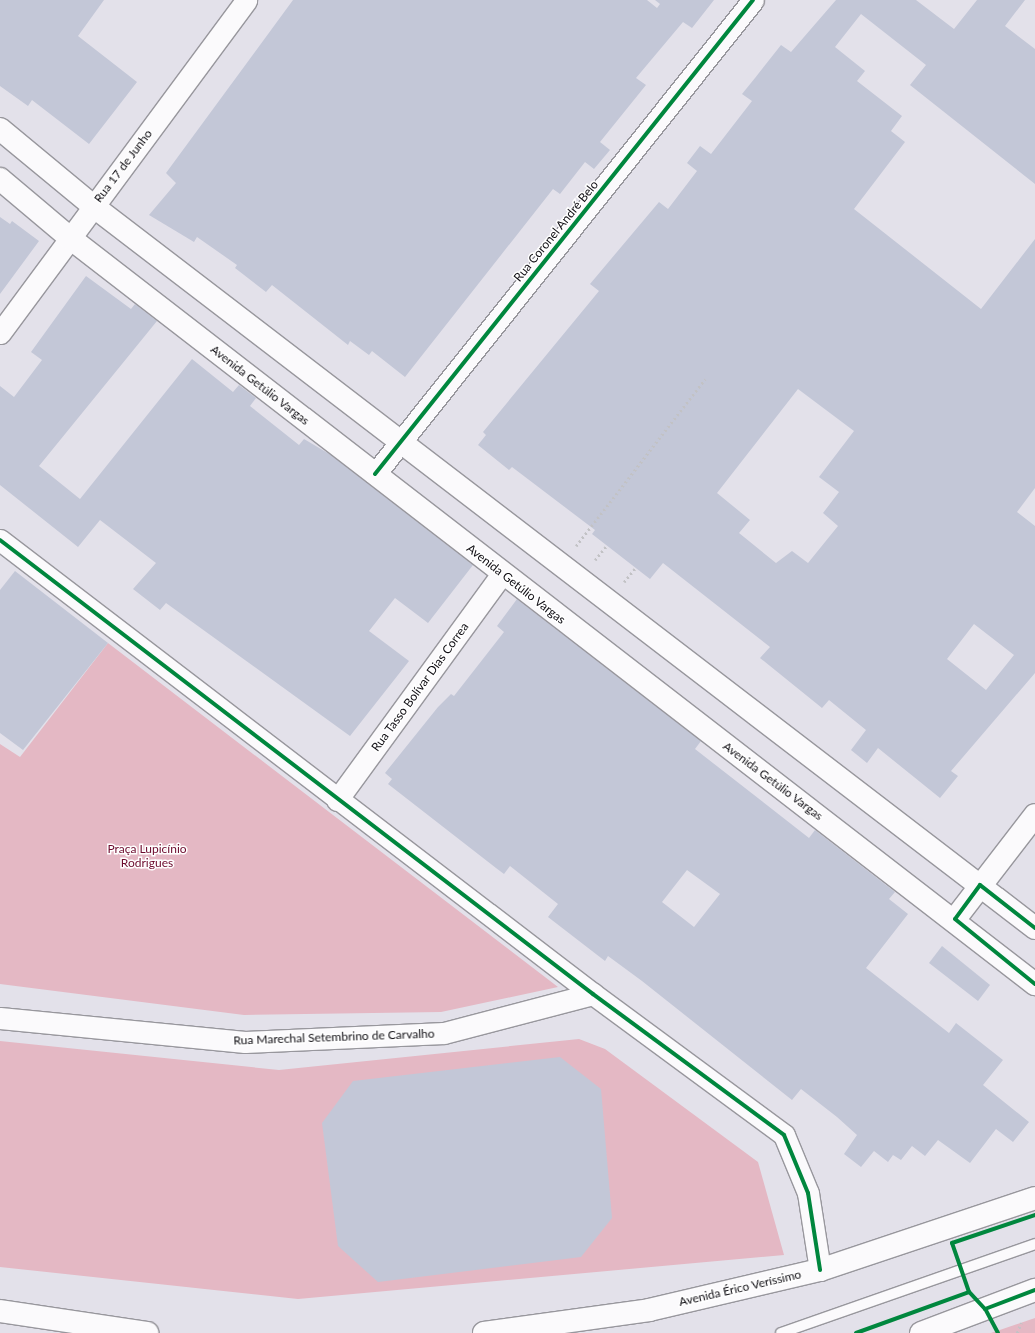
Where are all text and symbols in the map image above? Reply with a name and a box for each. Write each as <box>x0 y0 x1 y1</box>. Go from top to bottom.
street label: Rua 17 de Junho <box>91 127 155 205</box>
street label: Rua Coronel André Belo <box>511 177 601 285</box>
street label: Avenida Getúlio Vargas <box>208 342 312 428</box>
street label: Avenida Getúlio Vargas <box>464 541 568 627</box>
street label: Rua Tasso Bolívar Dias Correa <box>368 620 472 754</box>
street label: Avenida Getúlio Vargas <box>720 739 826 823</box>
park label: Praça Lupicínio Rodrigues <box>107 842 187 870</box>
street label: Rua Marechal Setembrino de Carvalho <box>233 1026 435 1048</box>
street label: Avenida Érico Veríssimo <box>677 1267 803 1309</box>

